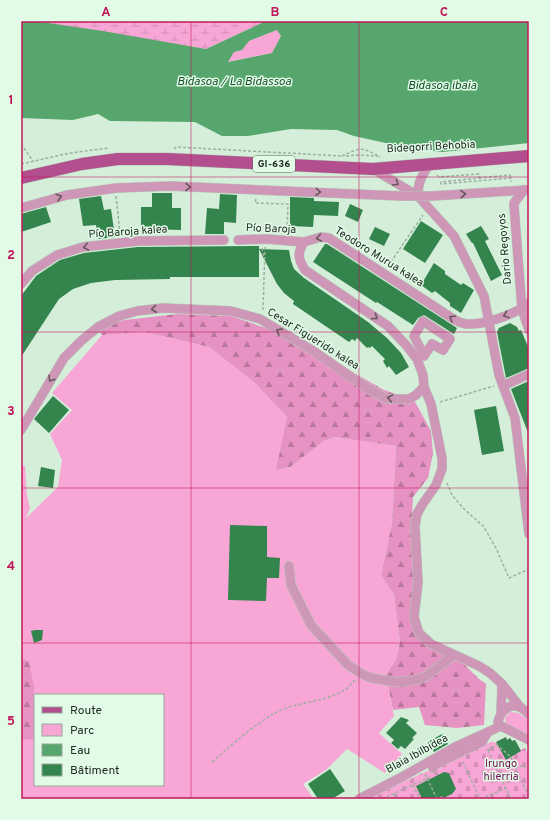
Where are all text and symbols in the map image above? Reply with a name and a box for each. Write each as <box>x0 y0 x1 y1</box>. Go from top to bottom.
text: A <box>101 5 111 21</box>
text: B <box>271 5 280 21</box>
text: C <box>440 5 448 21</box>
water label: Bidasoa / La Bidassoa <box>177 74 292 90</box>
water label: Bidasoa ibaia <box>408 78 477 94</box>
text: 1 <box>8 93 14 109</box>
street label: Bidegorri Behobia <box>386 138 476 156</box>
road number: GI-636 <box>253 156 295 172</box>
one-way arrow <box>392 178 399 185</box>
one-way arrow <box>185 183 191 191</box>
one-way arrow <box>315 188 321 196</box>
one-way arrow <box>460 190 466 198</box>
one-way arrow <box>55 193 62 202</box>
street label: Dario Regoyos <box>495 213 515 285</box>
street label: Pío Baroja <box>246 221 297 237</box>
street label: Pío Baroja kalea <box>88 222 168 242</box>
street label: Teodoro Murua kalea <box>332 224 426 290</box>
one-way arrow <box>315 234 322 242</box>
one-way arrow <box>83 243 89 251</box>
text: 2 <box>7 248 15 264</box>
one-way arrow <box>151 304 157 313</box>
street label: Cesar Figuerido kalea <box>264 305 362 373</box>
one-way arrow <box>503 310 510 318</box>
one-way arrow <box>370 312 377 319</box>
one-way arrow <box>449 315 456 323</box>
one-way arrow <box>276 328 283 336</box>
one-way arrow <box>49 375 56 382</box>
one-way arrow <box>387 394 393 403</box>
text: 3 <box>7 404 15 420</box>
text: 4 <box>7 559 15 575</box>
legend <box>34 694 164 786</box>
text: Route <box>70 703 102 719</box>
text: 5 <box>7 714 15 730</box>
text: Parc <box>70 723 94 739</box>
street label: Blaia Ibilbidea <box>384 731 451 777</box>
text: Eau <box>70 743 90 759</box>
park label: Irungo hilerria <box>484 757 519 784</box>
text: Bâtiment <box>70 763 120 779</box>

